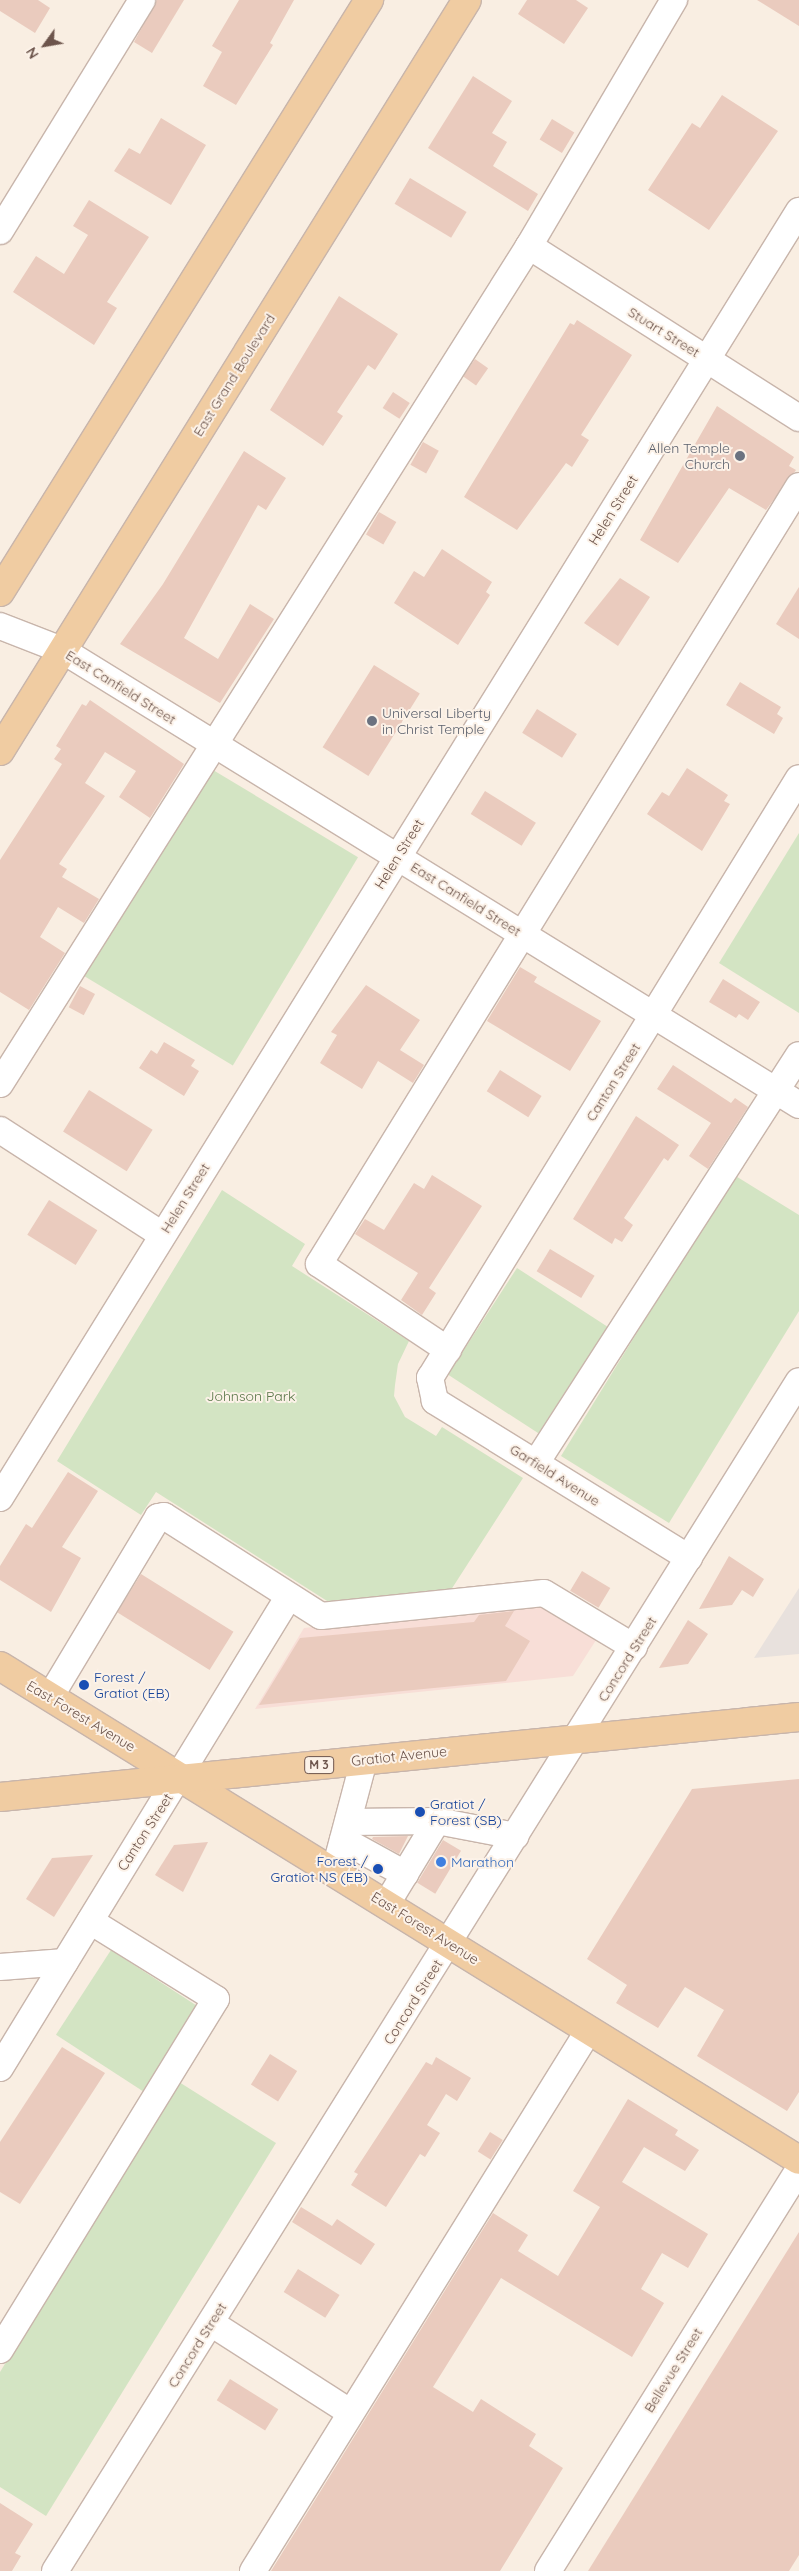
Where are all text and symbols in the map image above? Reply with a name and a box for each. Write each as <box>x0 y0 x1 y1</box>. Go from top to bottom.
north arrow <box>20 20 70 70</box>
text: N <box>22 44 43 62</box>
street label: Stuart Street <box>625 303 703 361</box>
street label: East Grand Boulevard <box>189 311 279 439</box>
place label: Allen Temple Church <box>648 440 730 472</box>
marker: Allen Temple Church <box>734 450 746 462</box>
street label: Helen Street <box>585 472 641 548</box>
street label: East Canfield Street <box>63 646 179 728</box>
place label: Universal Liberty in Christ Temple <box>382 705 491 738</box>
marker: Universal Liberty in Christ Temple <box>366 715 378 727</box>
street label: Helen Street <box>371 816 427 892</box>
street label: East Canfield Street <box>408 858 524 940</box>
street label: Canton Street <box>582 1040 644 1124</box>
street label: Helen Street <box>157 1160 213 1236</box>
park label: Johnson Park <box>206 1388 296 1404</box>
street label: Garfield Avenue <box>507 1441 603 1509</box>
street label: Concord Street <box>594 1613 660 1705</box>
place label: Forest / Gratiot (EB) <box>94 1669 170 1701</box>
street label: East Forest Avenue <box>24 1677 138 1755</box>
marker: Forest / Gratiot (EB) <box>78 1679 90 1691</box>
street label: Gratiot Avenue <box>350 1743 448 1769</box>
road number: M 3 <box>304 1756 334 1774</box>
street label: Canton Street <box>114 1790 176 1874</box>
place label: Gratiot / Forest (SB) <box>430 1796 502 1828</box>
marker: Gratiot / Forest (SB) <box>414 1806 426 1818</box>
place label: Forest / Gratiot NS (EB) <box>270 1853 368 1885</box>
place label: Marathon <box>451 1854 514 1870</box>
marker: Marathon <box>435 1856 447 1868</box>
marker: Forest / Gratiot NS (EB) <box>372 1863 384 1875</box>
street label: East Forest Avenue <box>368 1888 482 1968</box>
street label: Concord Street <box>380 1956 446 2048</box>
street label: Concord Street <box>164 2299 230 2391</box>
street label: Bellevue Street <box>640 2325 706 2415</box>

